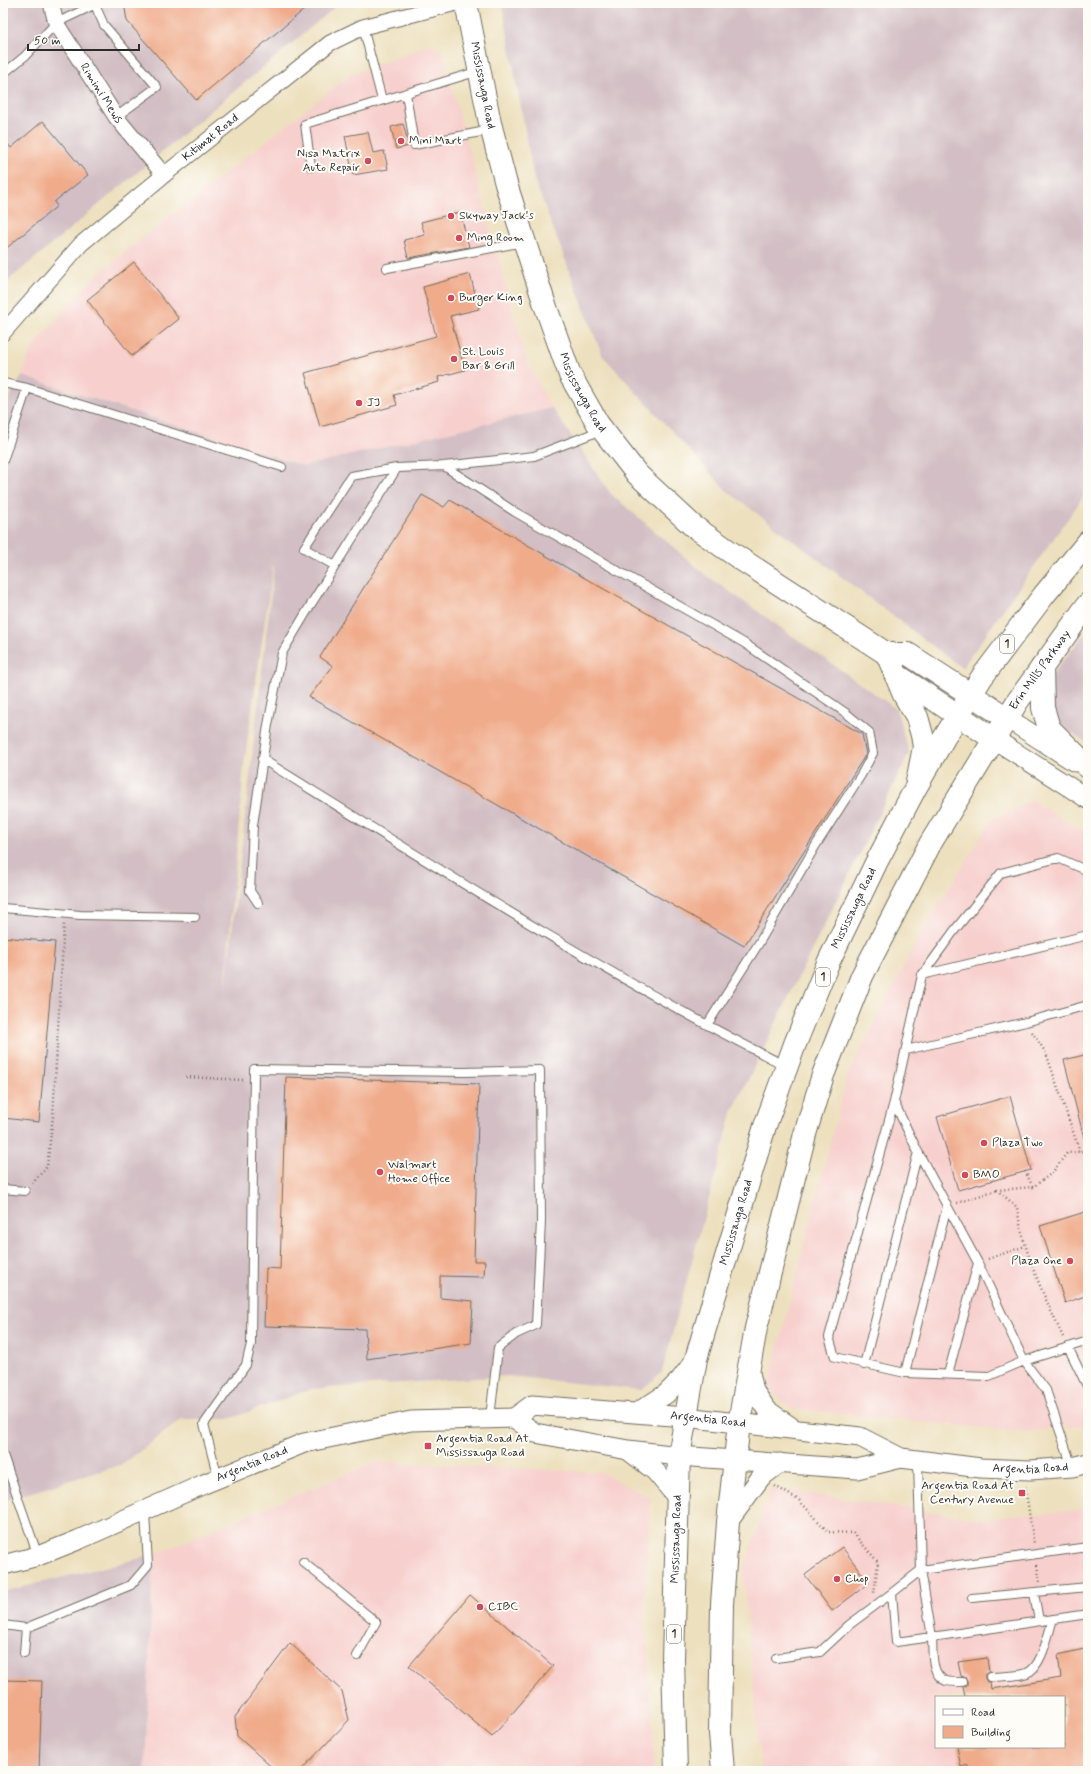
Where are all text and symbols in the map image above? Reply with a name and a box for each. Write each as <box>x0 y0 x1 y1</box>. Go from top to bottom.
scale bar <box>28 26 139 52</box>
text: 50 m <box>34 33 61 49</box>
street label: Mississauga Road <box>466 40 499 131</box>
street label: Rimini Mews <box>76 60 126 127</box>
street label: Kitimat Road <box>179 110 242 165</box>
place label: Mini Mart <box>409 133 462 149</box>
marker: Mini Mart <box>396 136 406 146</box>
place label: Nisa Matrix Auto Repair <box>297 146 360 176</box>
marker: Nisa Matrix Auto Repair <box>363 156 373 166</box>
place label: Skyway Jack's <box>459 208 534 224</box>
marker: Skyway Jack's <box>446 211 456 221</box>
place label: Ming Room <box>467 230 524 246</box>
marker: Ming Room <box>454 233 464 243</box>
place label: Burger King <box>459 290 522 306</box>
marker: Burger King <box>446 293 456 303</box>
place label: St. Louis Bar & Grill <box>462 344 515 374</box>
street label: Mississauga Road <box>555 350 610 436</box>
marker: St. Louis Bar & Grill <box>449 354 459 364</box>
place label: JJ <box>367 395 380 411</box>
marker: JJ <box>354 398 364 408</box>
street label: Erin Mills Parkway <box>1006 627 1074 713</box>
road number: 1 <box>1000 635 1014 653</box>
street label: Mississauga Road <box>828 865 881 952</box>
road number: 1 <box>816 968 830 986</box>
place label: Plaza Two <box>992 1135 1043 1151</box>
marker: Plaza Two <box>979 1138 989 1148</box>
place label: Walmart Home Office <box>388 1157 450 1187</box>
marker: Walmart Home Office <box>375 1167 385 1177</box>
place label: BMO <box>973 1167 1000 1183</box>
marker: BMO <box>960 1170 970 1180</box>
street label: Mississauga Road <box>716 1178 757 1267</box>
place label: Plaza One <box>1011 1253 1062 1269</box>
marker: Plaza One <box>1065 1256 1075 1266</box>
street label: Argentia Road <box>670 1408 747 1432</box>
place label: Argentia Road At Mississauga Road <box>436 1431 529 1461</box>
marker: Argentia Road At Mississauga Road <box>423 1441 433 1451</box>
street label: Argentia Road <box>214 1442 290 1486</box>
street label: Argentia Road <box>992 1459 1069 1478</box>
place label: Argentia Road At Century Avenue <box>921 1478 1014 1508</box>
marker: Argentia Road At Century Avenue <box>1017 1488 1027 1498</box>
street label: Mississauga Road <box>667 1495 686 1584</box>
place label: Chop <box>845 1571 869 1587</box>
marker: Chop <box>832 1574 842 1584</box>
place label: CIBC <box>488 1599 518 1615</box>
marker: CIBC <box>475 1602 485 1612</box>
road number: 1 <box>667 1625 681 1643</box>
legend <box>935 1696 1065 1748</box>
text: Road <box>971 1705 995 1721</box>
text: Building <box>971 1725 1011 1742</box>

